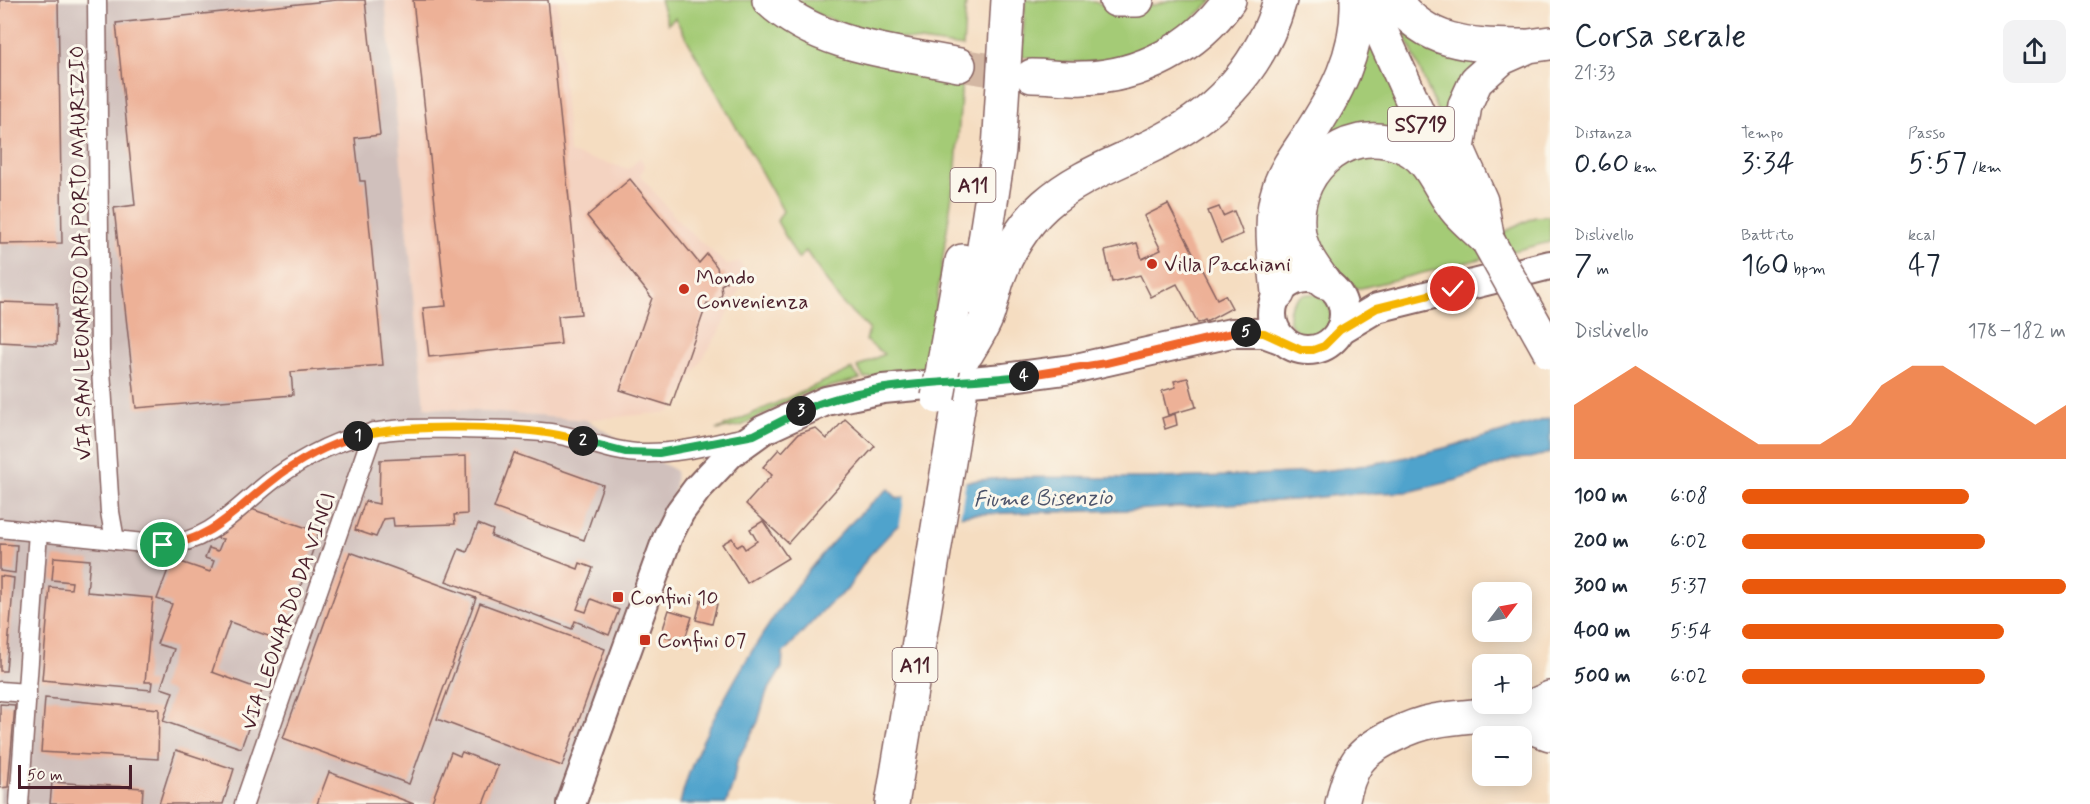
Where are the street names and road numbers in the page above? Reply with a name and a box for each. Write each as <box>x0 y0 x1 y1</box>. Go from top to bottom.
street label: VIA SAN LEONARDO DA PORTO MAURIZIO <box>63 45 99 461</box>
road number: SS719 <box>1388 107 1454 141</box>
road number: A11 <box>950 168 996 202</box>
street label: VIA LEONARDO DA VINCI <box>235 489 343 734</box>
road number: A11 <box>892 648 938 682</box>

